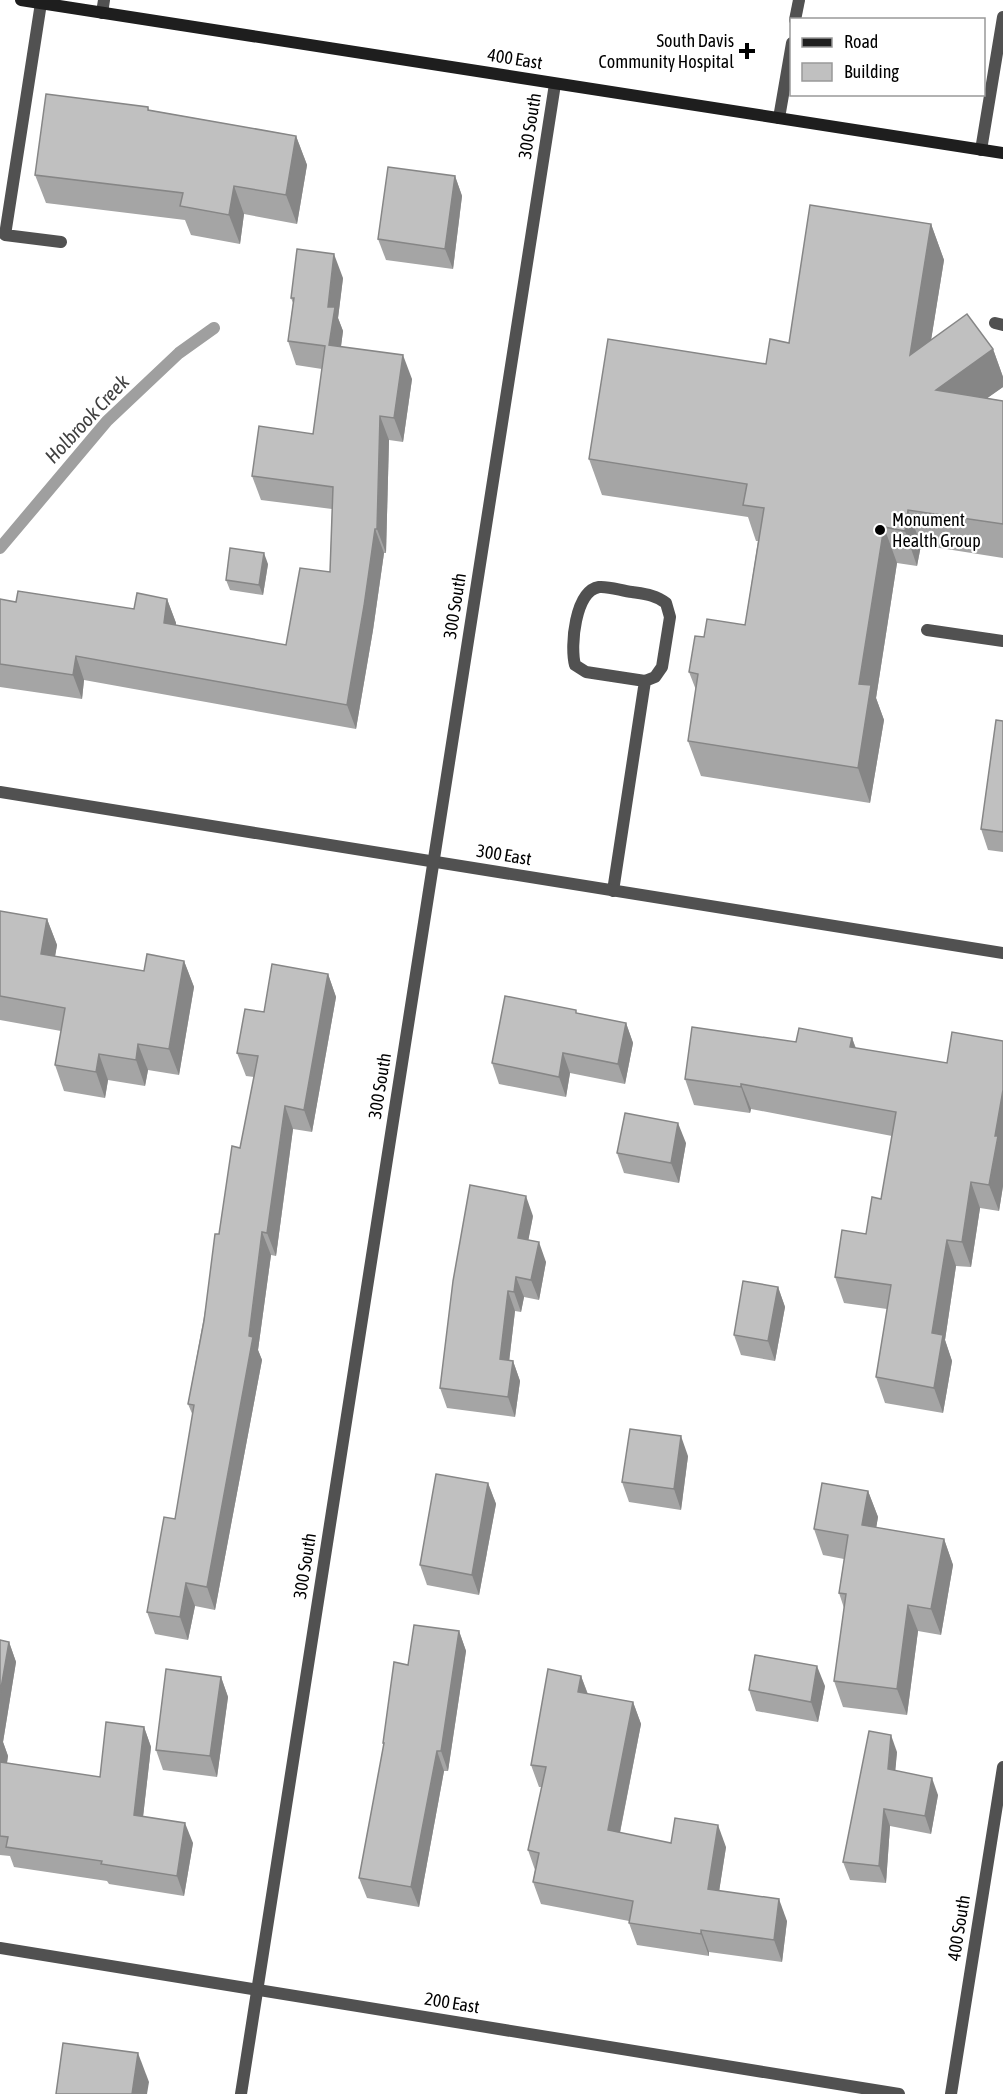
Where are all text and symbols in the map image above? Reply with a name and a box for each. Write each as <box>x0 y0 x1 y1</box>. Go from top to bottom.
legend <box>790 18 985 96</box>
place label: South Davis Community Hospital <box>599 30 734 72</box>
text: Road <box>844 31 878 52</box>
marker: South Davis Community Hospital <box>738 42 756 60</box>
street label: 400 East <box>486 44 544 73</box>
text: Building <box>844 61 899 82</box>
street label: 300 South <box>514 91 545 160</box>
water label: Holbrook Creek <box>40 370 133 468</box>
place label: Monument Health Group <box>892 509 981 551</box>
marker: Monument Health Group <box>873 523 887 537</box>
street label: 300 South <box>439 571 470 640</box>
street label: 300 East <box>475 840 533 869</box>
street label: 300 South <box>364 1051 395 1120</box>
street label: 300 South <box>289 1531 320 1600</box>
street label: 400 South <box>943 1893 974 1962</box>
street label: 200 East <box>423 1988 481 2017</box>

